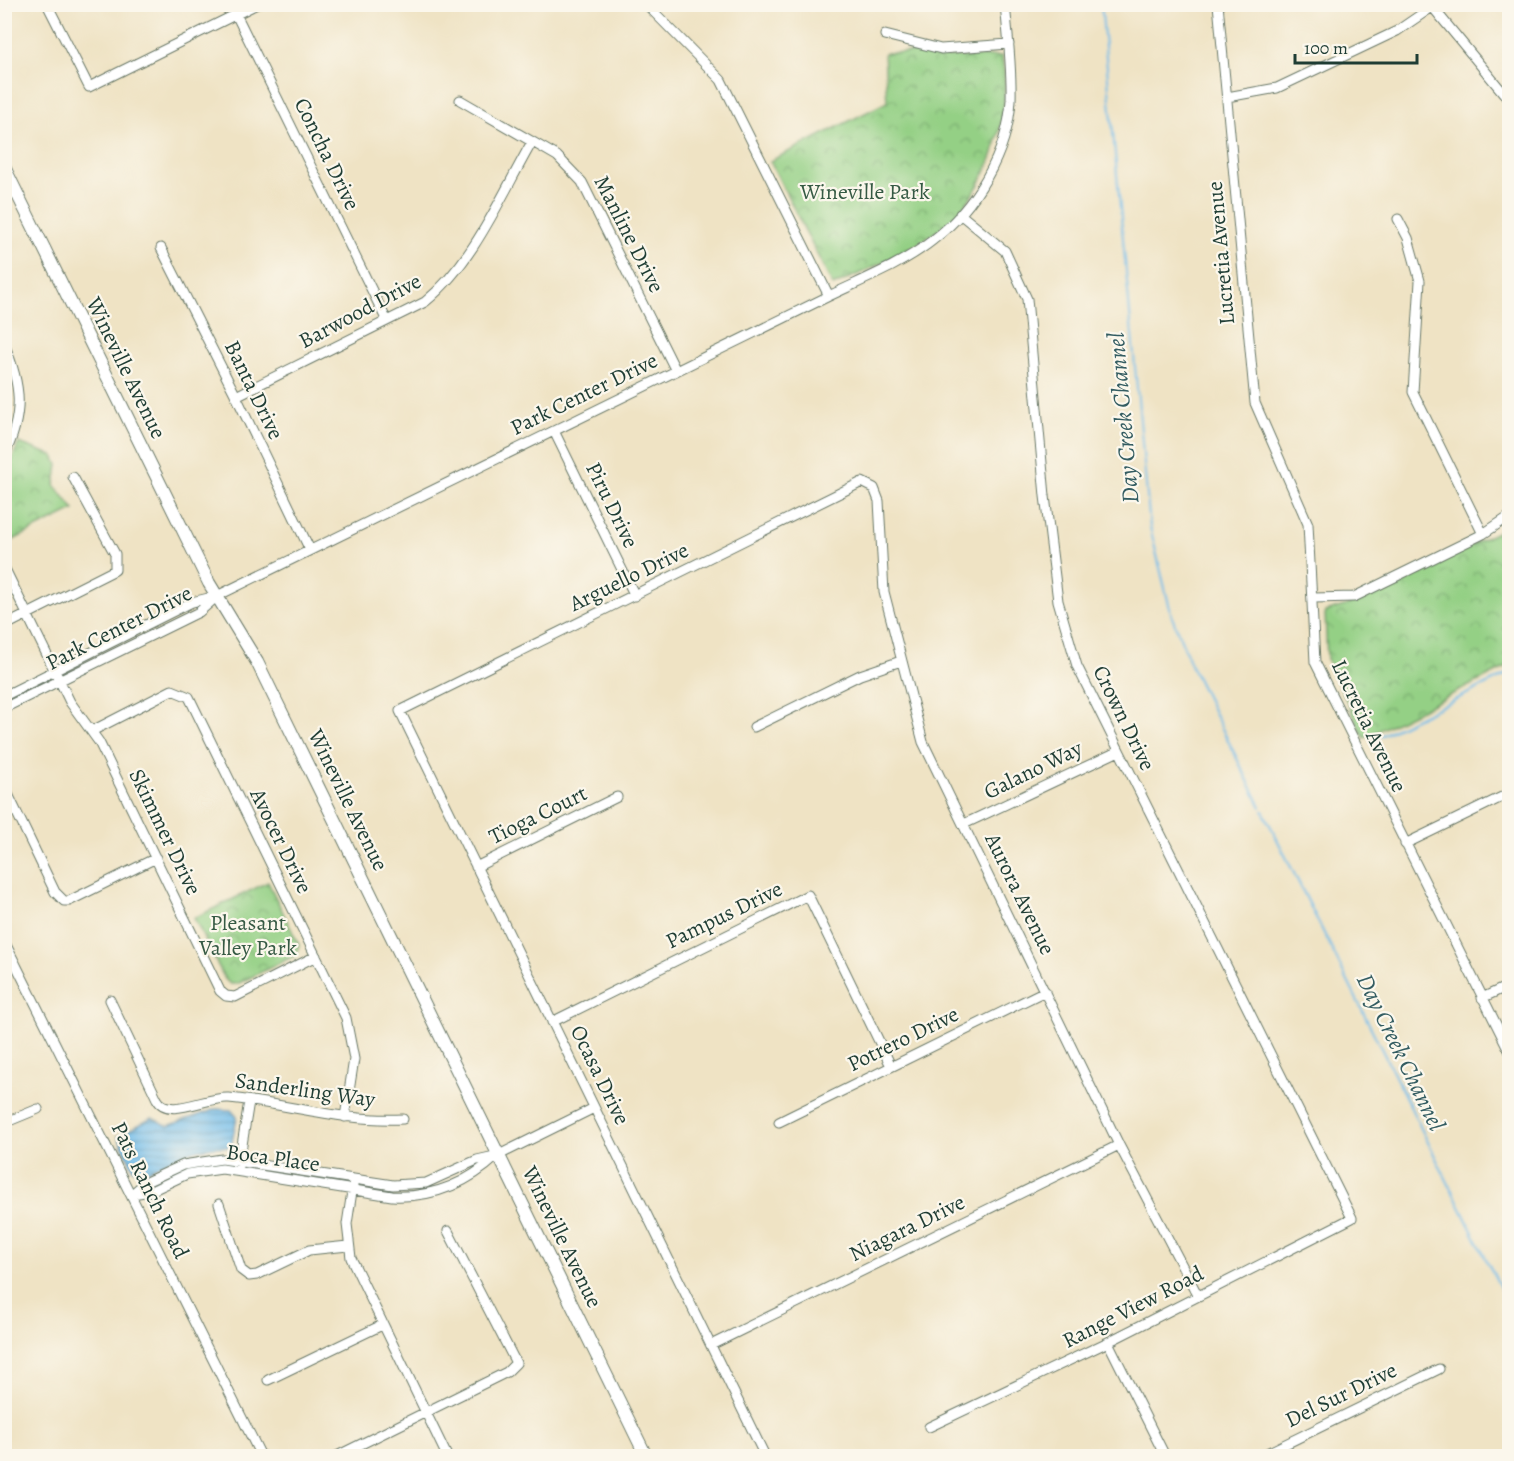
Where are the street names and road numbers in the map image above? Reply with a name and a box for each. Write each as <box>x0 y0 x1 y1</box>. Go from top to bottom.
street label: Concha Drive <box>287 93 367 215</box>
street label: Manline Drive <box>587 170 671 298</box>
street label: Lucretia Avenue <box>1200 180 1242 326</box>
street label: Barwood Drive <box>293 266 427 356</box>
street label: Wineville Avenue <box>78 291 173 444</box>
street label: Banta Drive <box>217 335 291 445</box>
street label: Park Center Drive <box>505 345 663 443</box>
street label: Piru Drive <box>578 457 646 553</box>
street label: Arguello Drive <box>564 535 694 619</box>
street label: Park Center Drive <box>41 578 197 678</box>
street label: Lucretia Avenue <box>1324 655 1414 797</box>
street label: Crown Drive <box>1086 660 1162 776</box>
street label: Wineville Avenue <box>300 723 395 876</box>
street label: Galano Way <box>979 733 1087 807</box>
street label: Skimmer Drive <box>121 764 209 900</box>
street label: Tioga Court <box>484 778 592 852</box>
street label: Avocer Drive <box>242 782 319 899</box>
street label: Aurora Avenue <box>977 827 1062 960</box>
street label: Pampus Drive <box>661 874 787 956</box>
street label: Potrero Drive <box>842 999 964 1079</box>
street label: Ocasa Drive <box>563 1020 637 1130</box>
street label: Sanderling Way <box>233 1065 377 1115</box>
street label: Pats Ranch Road <box>104 1116 196 1264</box>
street label: Boca Place <box>224 1137 322 1179</box>
street label: Wineville Avenue <box>514 1160 609 1313</box>
street label: Niagara Drive <box>844 1187 970 1269</box>
street label: Range View Road <box>1057 1258 1209 1356</box>
street label: Del Sur Drive <box>1280 1355 1402 1435</box>

